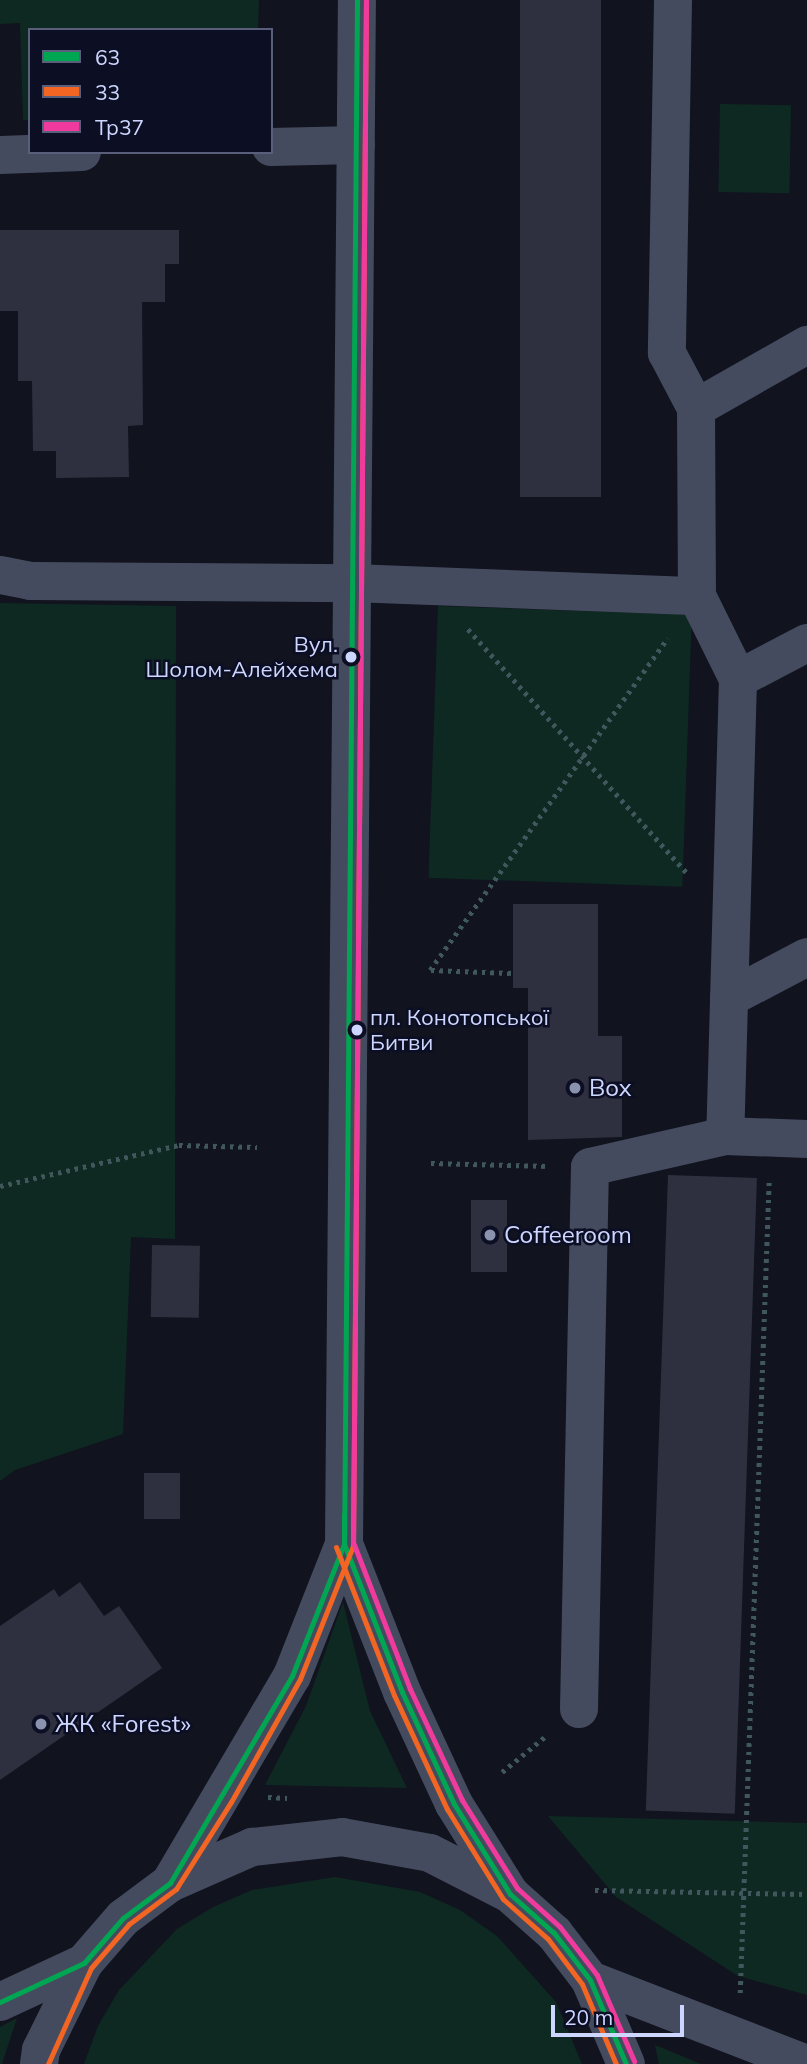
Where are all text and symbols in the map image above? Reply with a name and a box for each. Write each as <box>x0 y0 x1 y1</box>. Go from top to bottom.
legend <box>28 28 273 154</box>
text: 63 <box>95 44 120 70</box>
text: 33 <box>95 79 120 105</box>
text: Тр37 <box>95 114 144 140</box>
place label: Вул. Шолом-Алейхема <box>146 631 338 682</box>
marker: Вул. Шолом-Алейхема <box>344 650 358 664</box>
place label: пл. Конотопської Битви <box>370 1004 549 1056</box>
marker: пл. Конотопської Битви <box>350 1023 364 1037</box>
place label: Box <box>589 1074 632 1102</box>
marker: Box <box>567 1080 583 1096</box>
place label: Coffeeroom <box>504 1221 632 1249</box>
marker: Coffeeroom <box>482 1227 498 1243</box>
place label: ЖК «Forest» <box>55 1710 191 1738</box>
marker: ЖК «Forest» <box>33 1716 49 1732</box>
scale bar <box>555 1990 688 2034</box>
text: 20 m <box>564 2004 613 2030</box>

